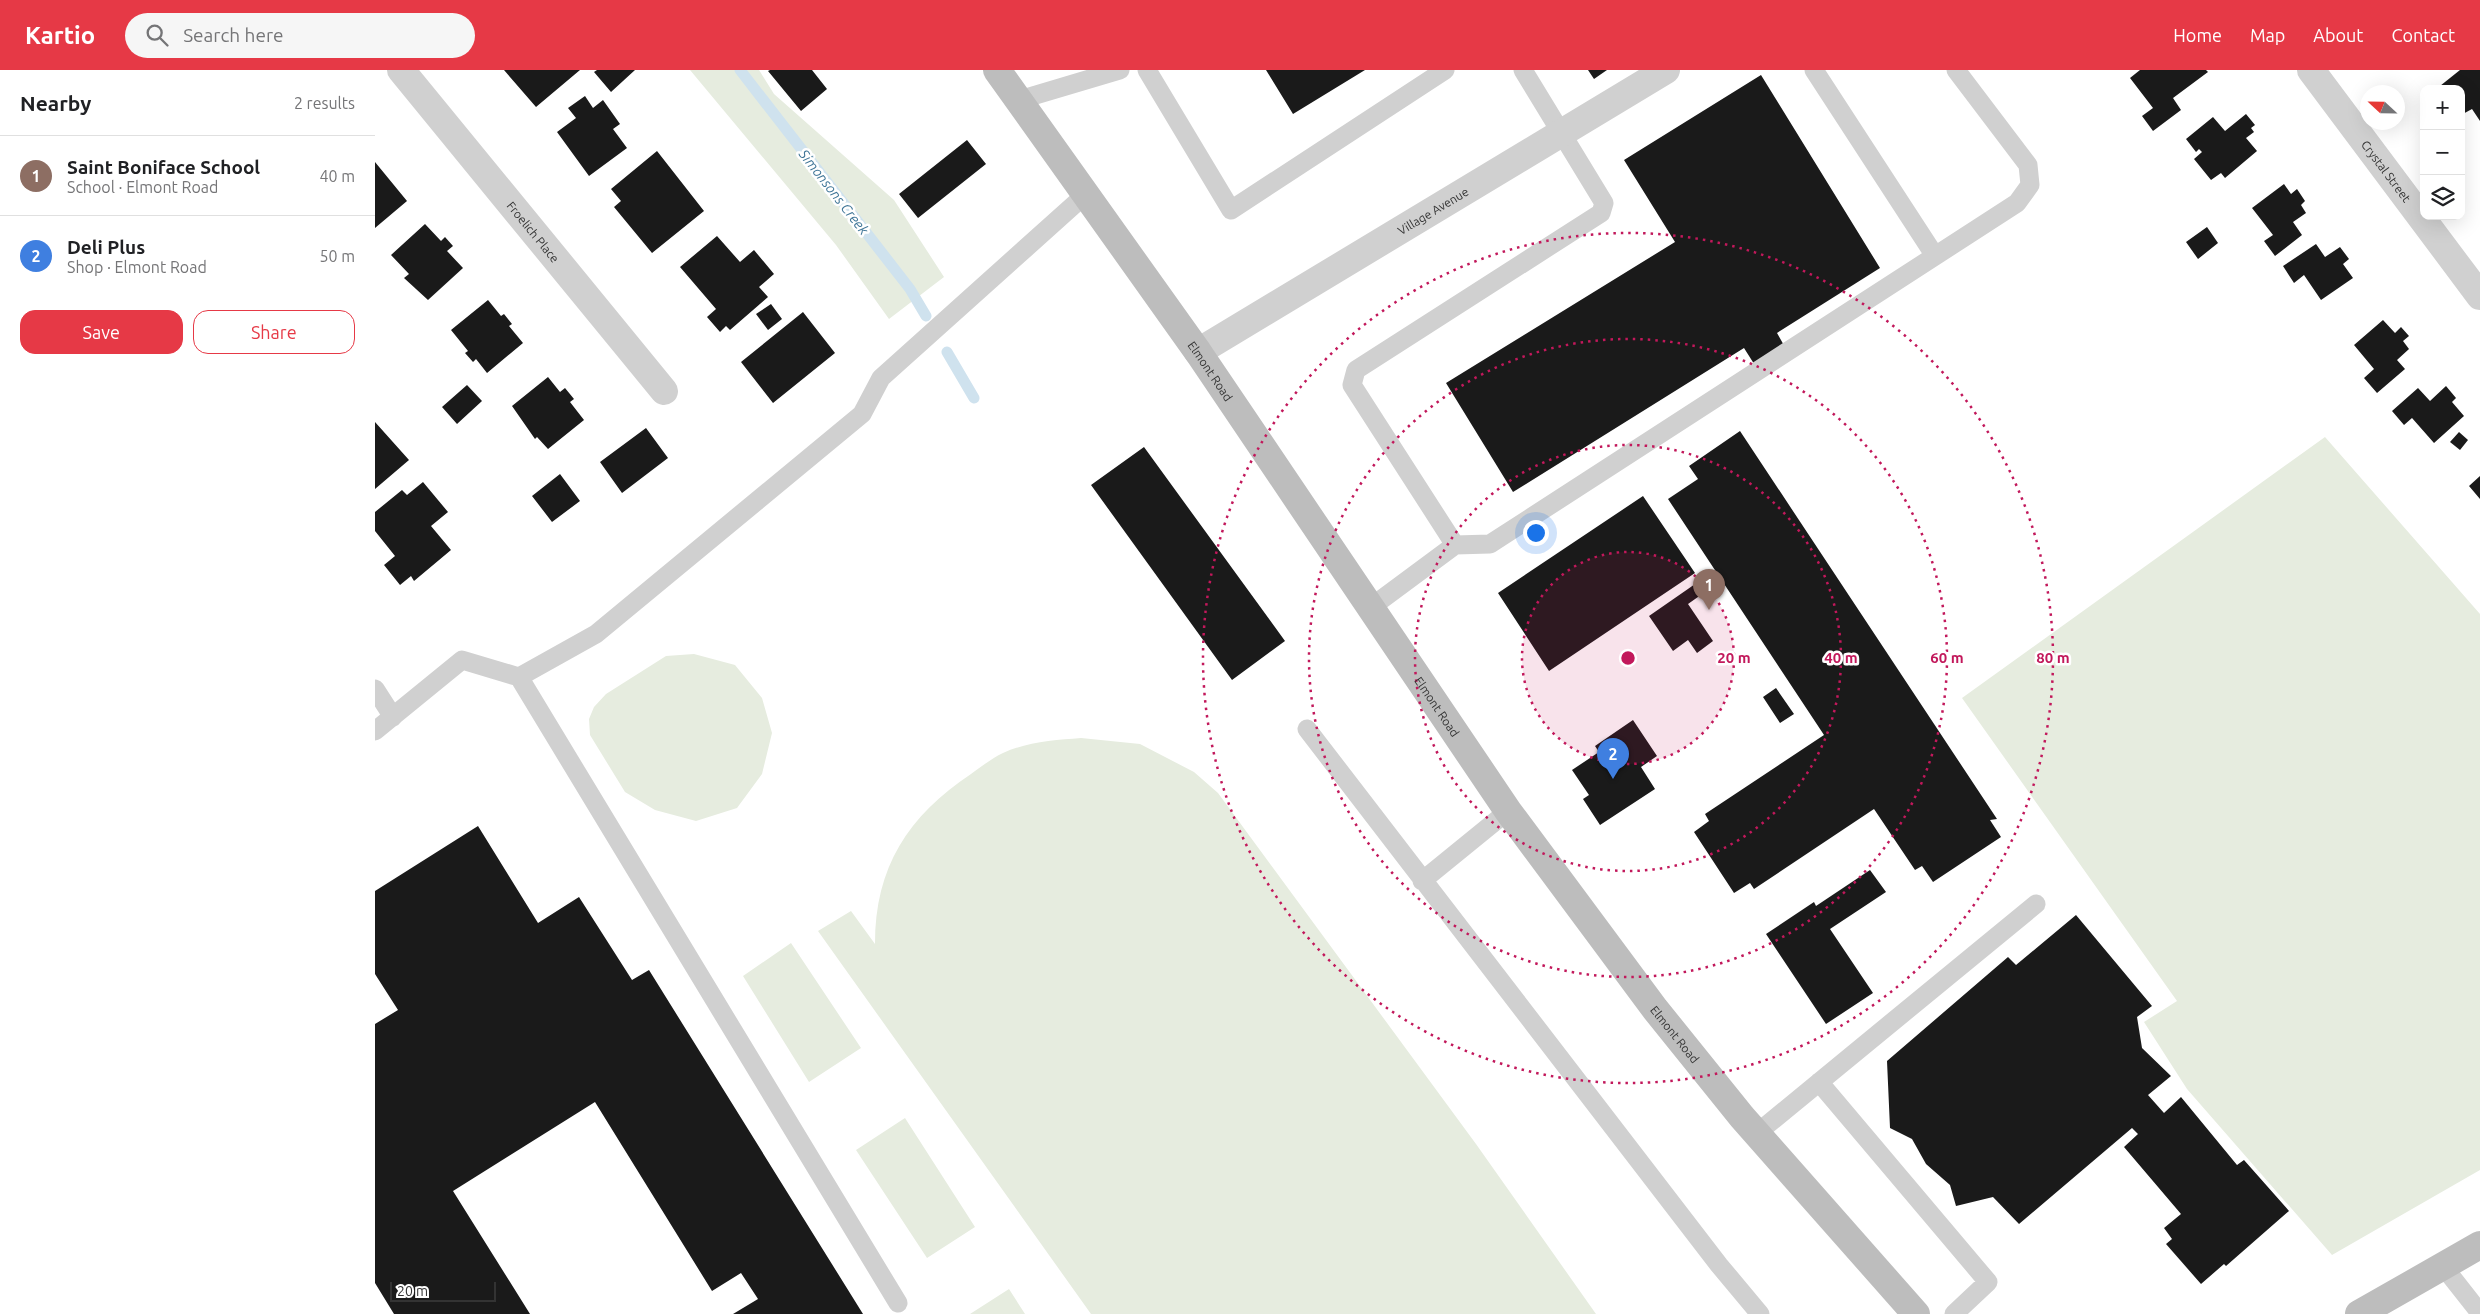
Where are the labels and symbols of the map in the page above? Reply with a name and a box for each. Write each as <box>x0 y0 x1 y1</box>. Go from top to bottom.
north arrow <box>2360 85 2405 130</box>
street label: Crystal Street <box>2359 138 2414 204</box>
water label: Simonsons Creek <box>795 146 873 238</box>
street label: Village Avenue <box>1395 184 1470 237</box>
street label: Froelich Place <box>505 199 562 265</box>
street label: Elmont Road <box>1186 338 1235 403</box>
your location <box>1523 520 1549 546</box>
pin: 1 <box>1693 569 1725 610</box>
centre of rings <box>1619 649 1637 667</box>
text: 20 m <box>1717 649 1751 666</box>
text: 40 m <box>1824 649 1858 666</box>
text: 60 m <box>1930 649 1964 666</box>
text: 80 m <box>2036 649 2070 666</box>
street label: Elmont Road <box>1413 674 1462 739</box>
pin: 2 <box>1597 738 1629 779</box>
street label: Elmont Road <box>1648 1003 1702 1065</box>
scale bar <box>390 1279 496 1302</box>

